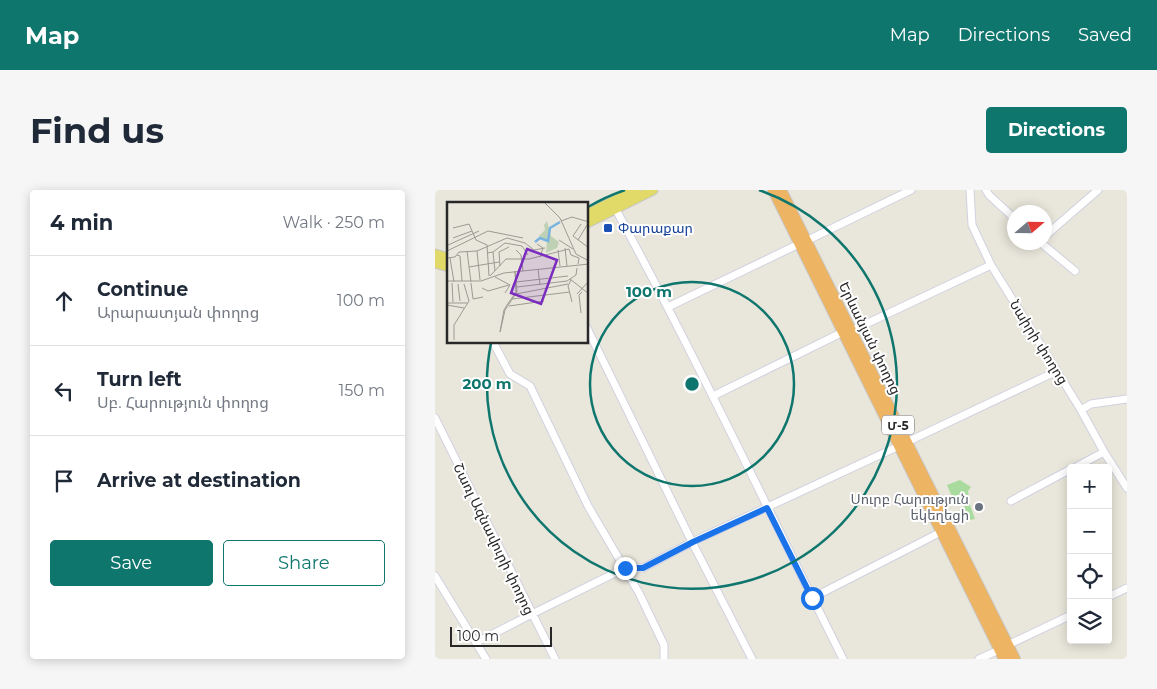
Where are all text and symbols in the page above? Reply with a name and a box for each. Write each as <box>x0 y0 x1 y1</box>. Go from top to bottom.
text: Map <box>25 21 79 50</box>
text: Map <box>890 24 930 46</box>
text: Directions <box>958 24 1050 46</box>
text: Saved <box>1078 24 1132 46</box>
button: Directions <box>986 107 1127 153</box>
text: Find us <box>30 109 164 152</box>
inset map <box>447 202 589 344</box>
north arrow <box>1007 205 1052 250</box>
text: 4 min <box>50 210 113 235</box>
text: Walk · 250 m <box>282 213 385 232</box>
place label: Փարաքար <box>618 219 693 237</box>
marker: Փարաքար <box>602 222 614 234</box>
text: Continue <box>97 278 188 301</box>
street label: Երևանյան փողոց <box>835 279 905 397</box>
text: 100 m <box>626 282 672 301</box>
icon: ahead <box>50 287 78 315</box>
text: 100 m <box>337 291 385 310</box>
street label: Նաիրի փողոց <box>1006 296 1072 388</box>
text: Արարատյան փողոց <box>97 303 259 322</box>
text: Turn left <box>97 368 182 391</box>
text: 200 m <box>462 374 512 393</box>
centre of rings <box>683 375 701 393</box>
icon: left <box>50 377 78 405</box>
text: 150 m <box>338 381 385 400</box>
text: Սբ. Հարություն փողոց <box>97 393 269 412</box>
road number: Մ-5 <box>882 416 914 434</box>
street label: Շառլ Ազնավուրի փողոց <box>449 460 539 618</box>
map controls <box>1067 464 1112 644</box>
button: + <box>1067 464 1112 509</box>
icon: arrive <box>50 467 78 495</box>
text: Arrive at destination <box>97 469 301 492</box>
place label: Սուրբ Հարություն եկեղեցի <box>850 490 969 524</box>
marker: Սուրբ Հարություն եկեղեցի <box>973 501 985 513</box>
button: − <box>1067 509 1112 554</box>
button: Save <box>50 540 213 586</box>
button: Share <box>223 540 385 586</box>
button: locate <box>1067 554 1112 599</box>
route end <box>614 557 637 580</box>
route start <box>801 587 824 610</box>
button: layers <box>1067 599 1112 644</box>
scale bar <box>450 624 553 647</box>
text: 100 m <box>457 627 499 645</box>

